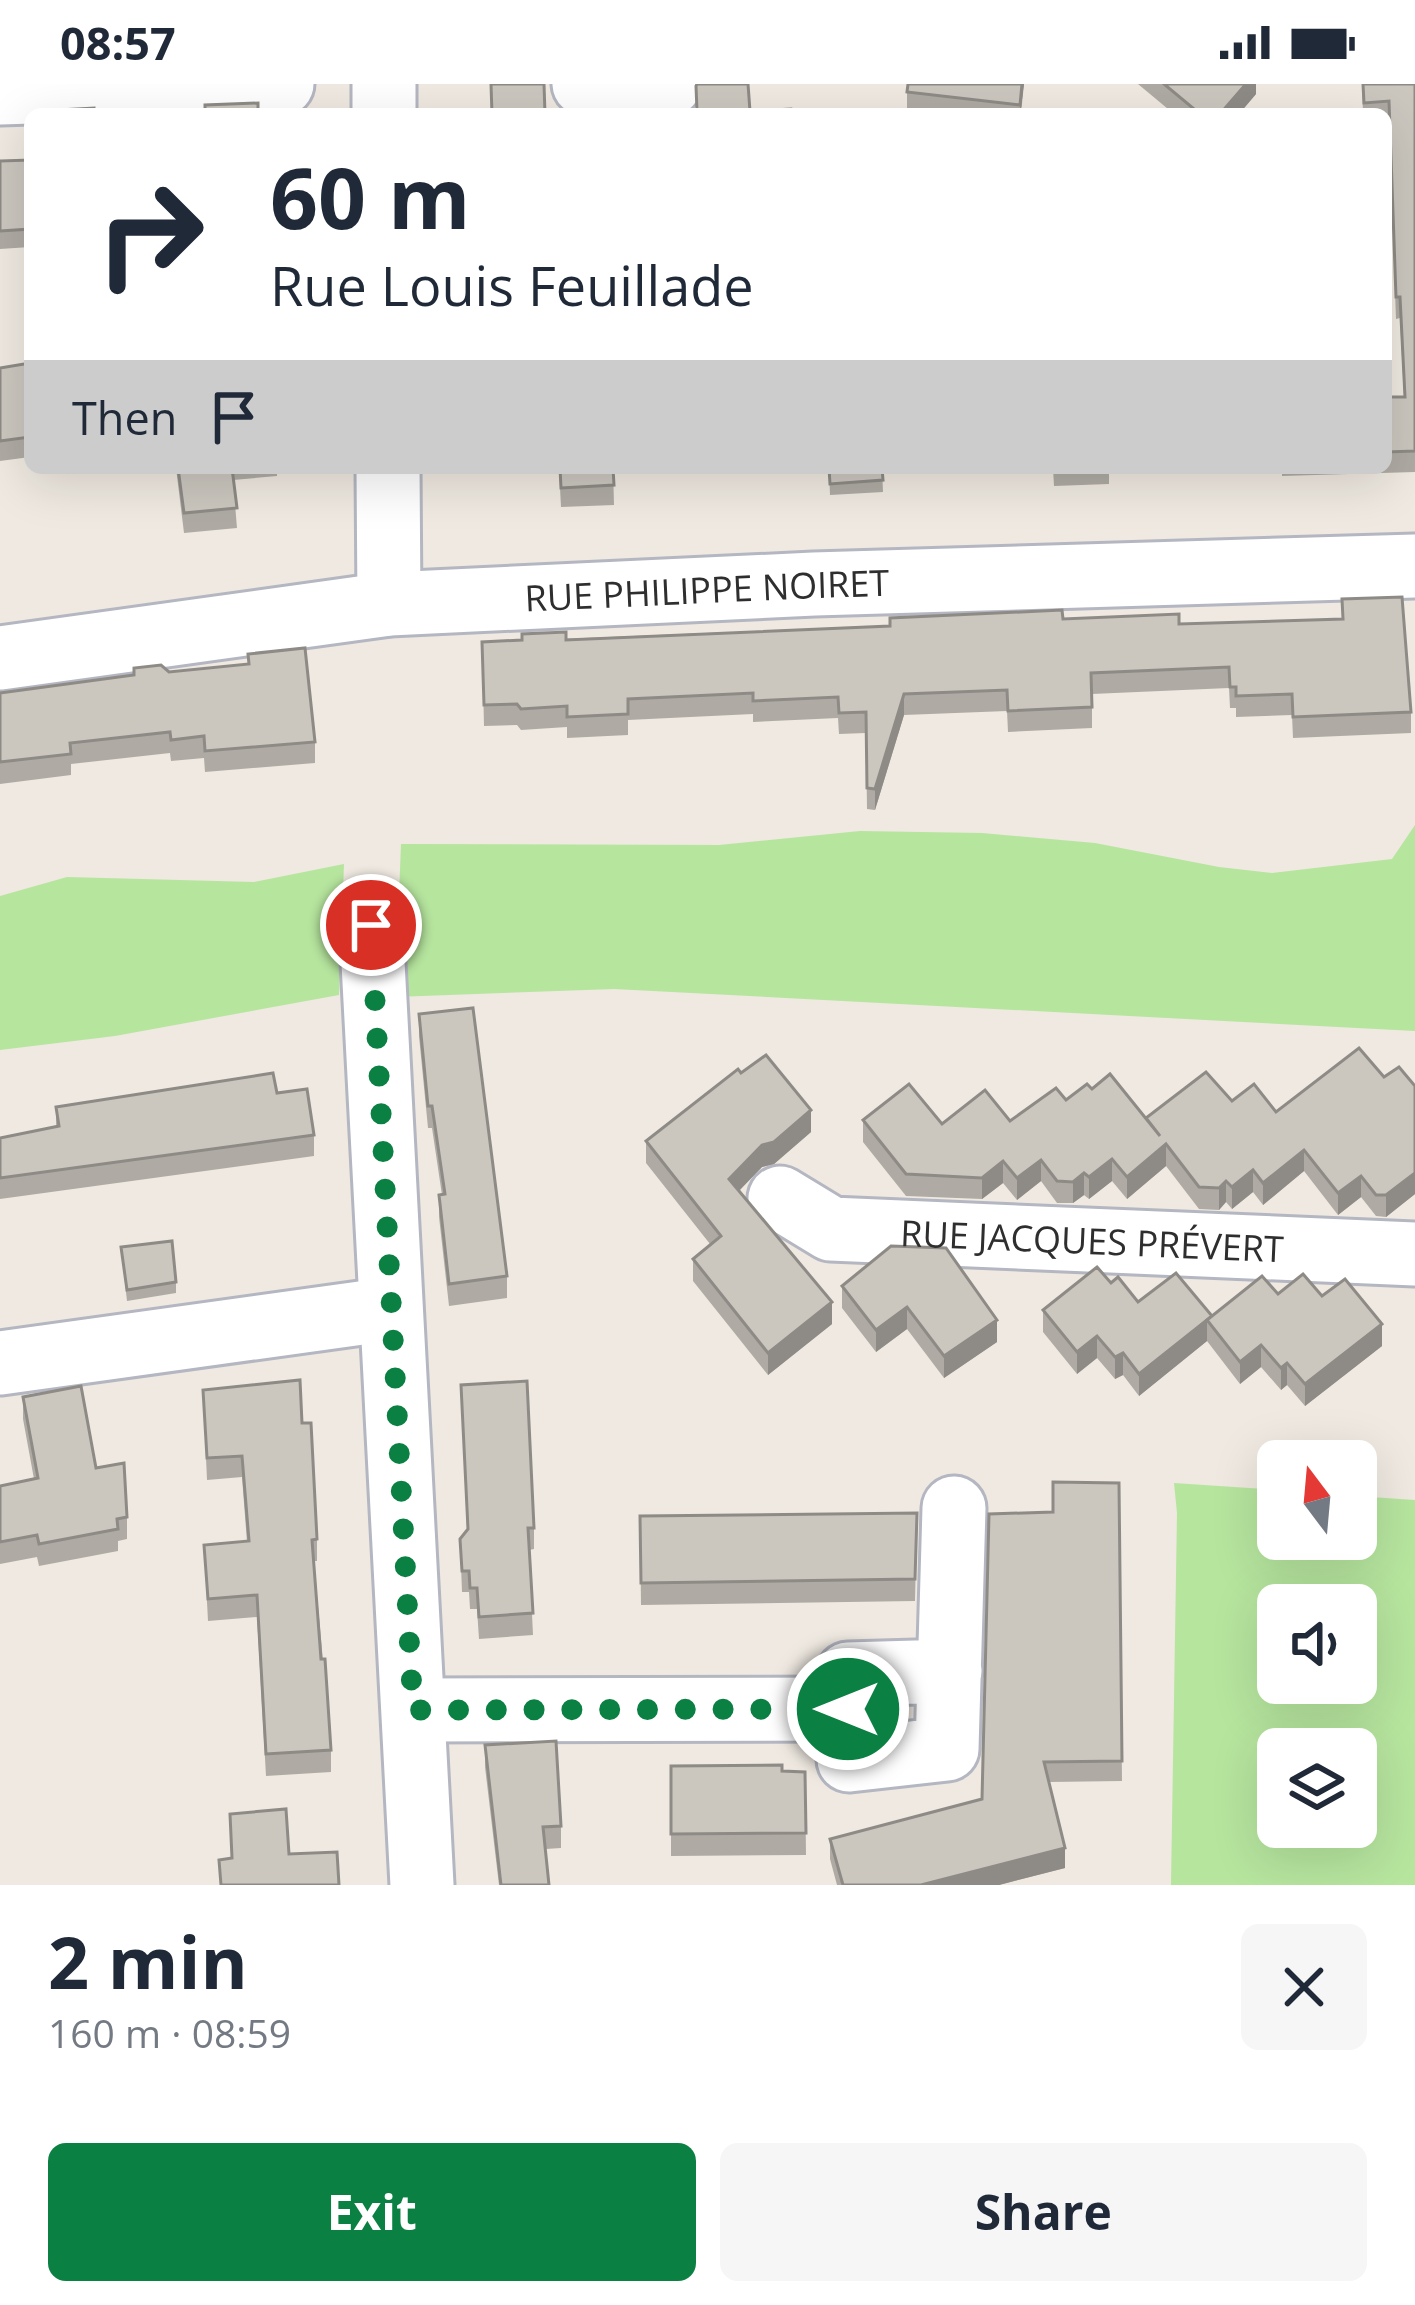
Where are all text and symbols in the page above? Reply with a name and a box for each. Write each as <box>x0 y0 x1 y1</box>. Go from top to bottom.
text: 08:57 <box>60 12 176 73</box>
text: 60 m <box>270 139 470 254</box>
icon: right <box>72 156 228 312</box>
text: Rue Louis Feuillade <box>270 248 754 322</box>
icon: arrive <box>201 384 267 450</box>
text: Then <box>72 387 177 448</box>
street label: RUE PHILIPPE NOIRET <box>524 557 890 622</box>
pin <box>320 874 422 976</box>
icon: arrive <box>338 892 404 958</box>
street label: RUE JACQUES PRÉVERT <box>899 1207 1285 1273</box>
north arrow <box>1257 1440 1377 1560</box>
map controls <box>1257 1440 1377 1848</box>
button: sound <box>1257 1584 1377 1704</box>
position arrow <box>785 1646 911 1772</box>
button: layers <box>1257 1728 1377 1848</box>
text: 2 min <box>48 1912 248 2010</box>
button: close <box>1241 1924 1367 2050</box>
text: 160 m · 08:59 <box>48 2006 291 2059</box>
button: Exit <box>48 2143 696 2281</box>
button: Share <box>720 2143 1367 2281</box>

